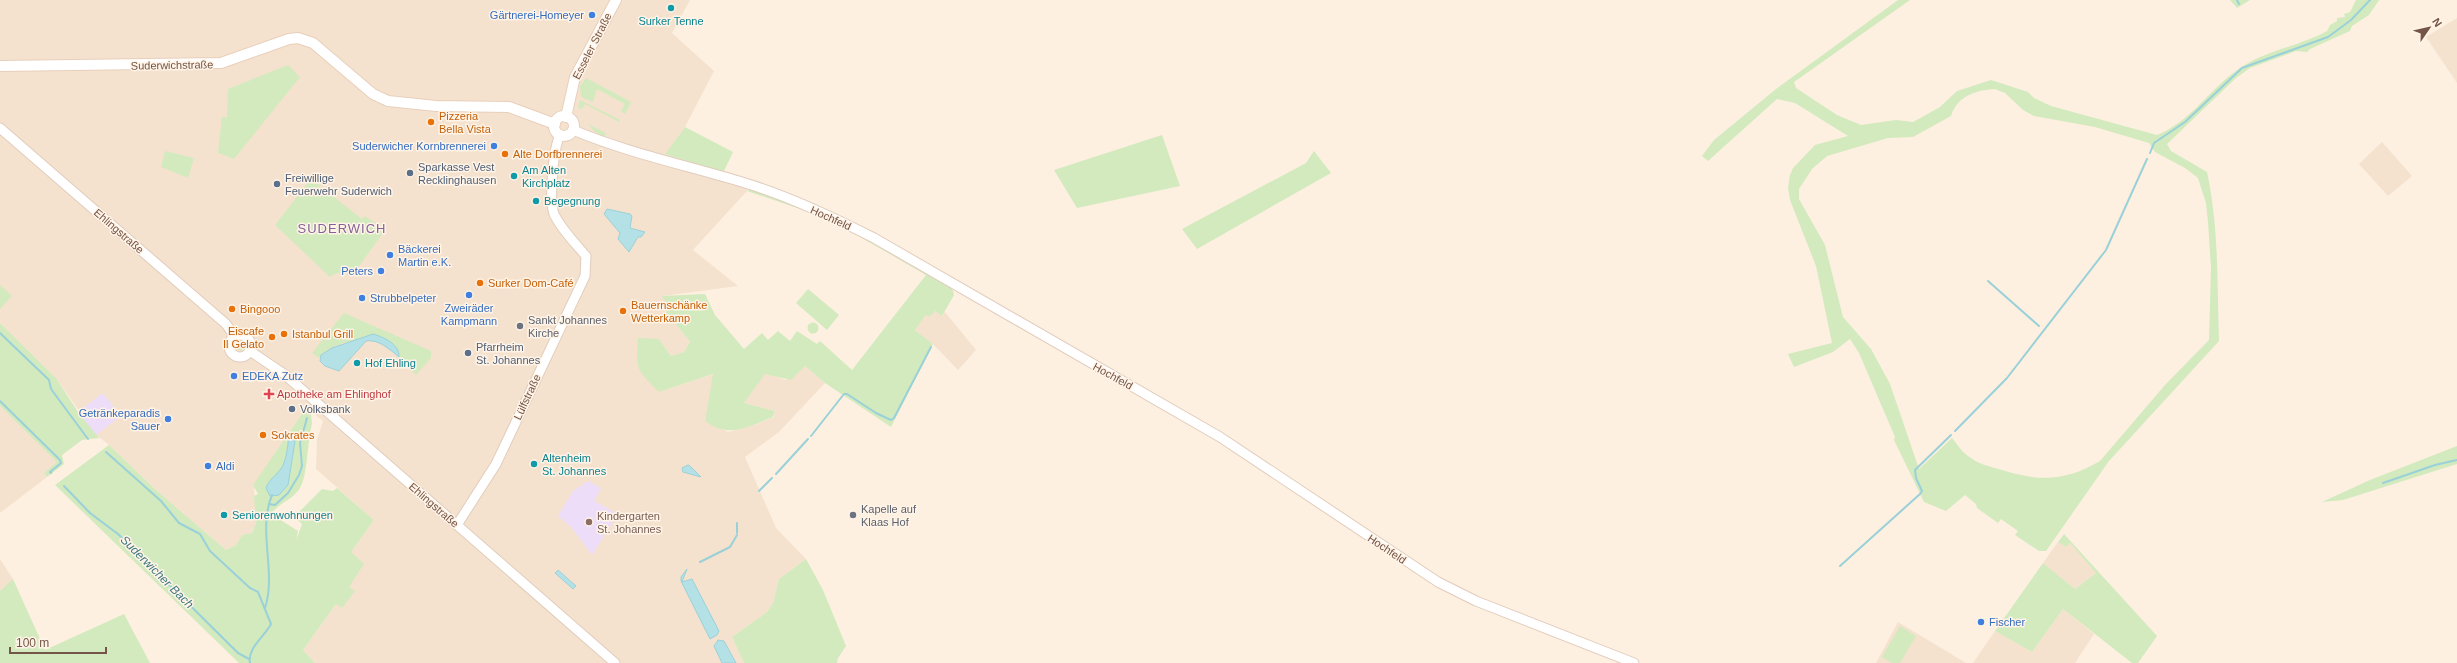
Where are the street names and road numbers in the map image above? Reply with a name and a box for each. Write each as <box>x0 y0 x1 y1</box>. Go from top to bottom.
street label: Esseler Straße <box>570 11 614 81</box>
street label: Suderwichstraße <box>131 58 213 72</box>
street label: Hochfeld <box>809 204 853 232</box>
street label: Ehlingstraße <box>92 206 146 256</box>
street label: Hochfeld <box>1091 360 1135 392</box>
street label: Lülfstraße <box>511 372 543 422</box>
street label: Ehlingstraße <box>407 480 461 530</box>
street label: Hochfeld <box>1366 532 1408 566</box>

